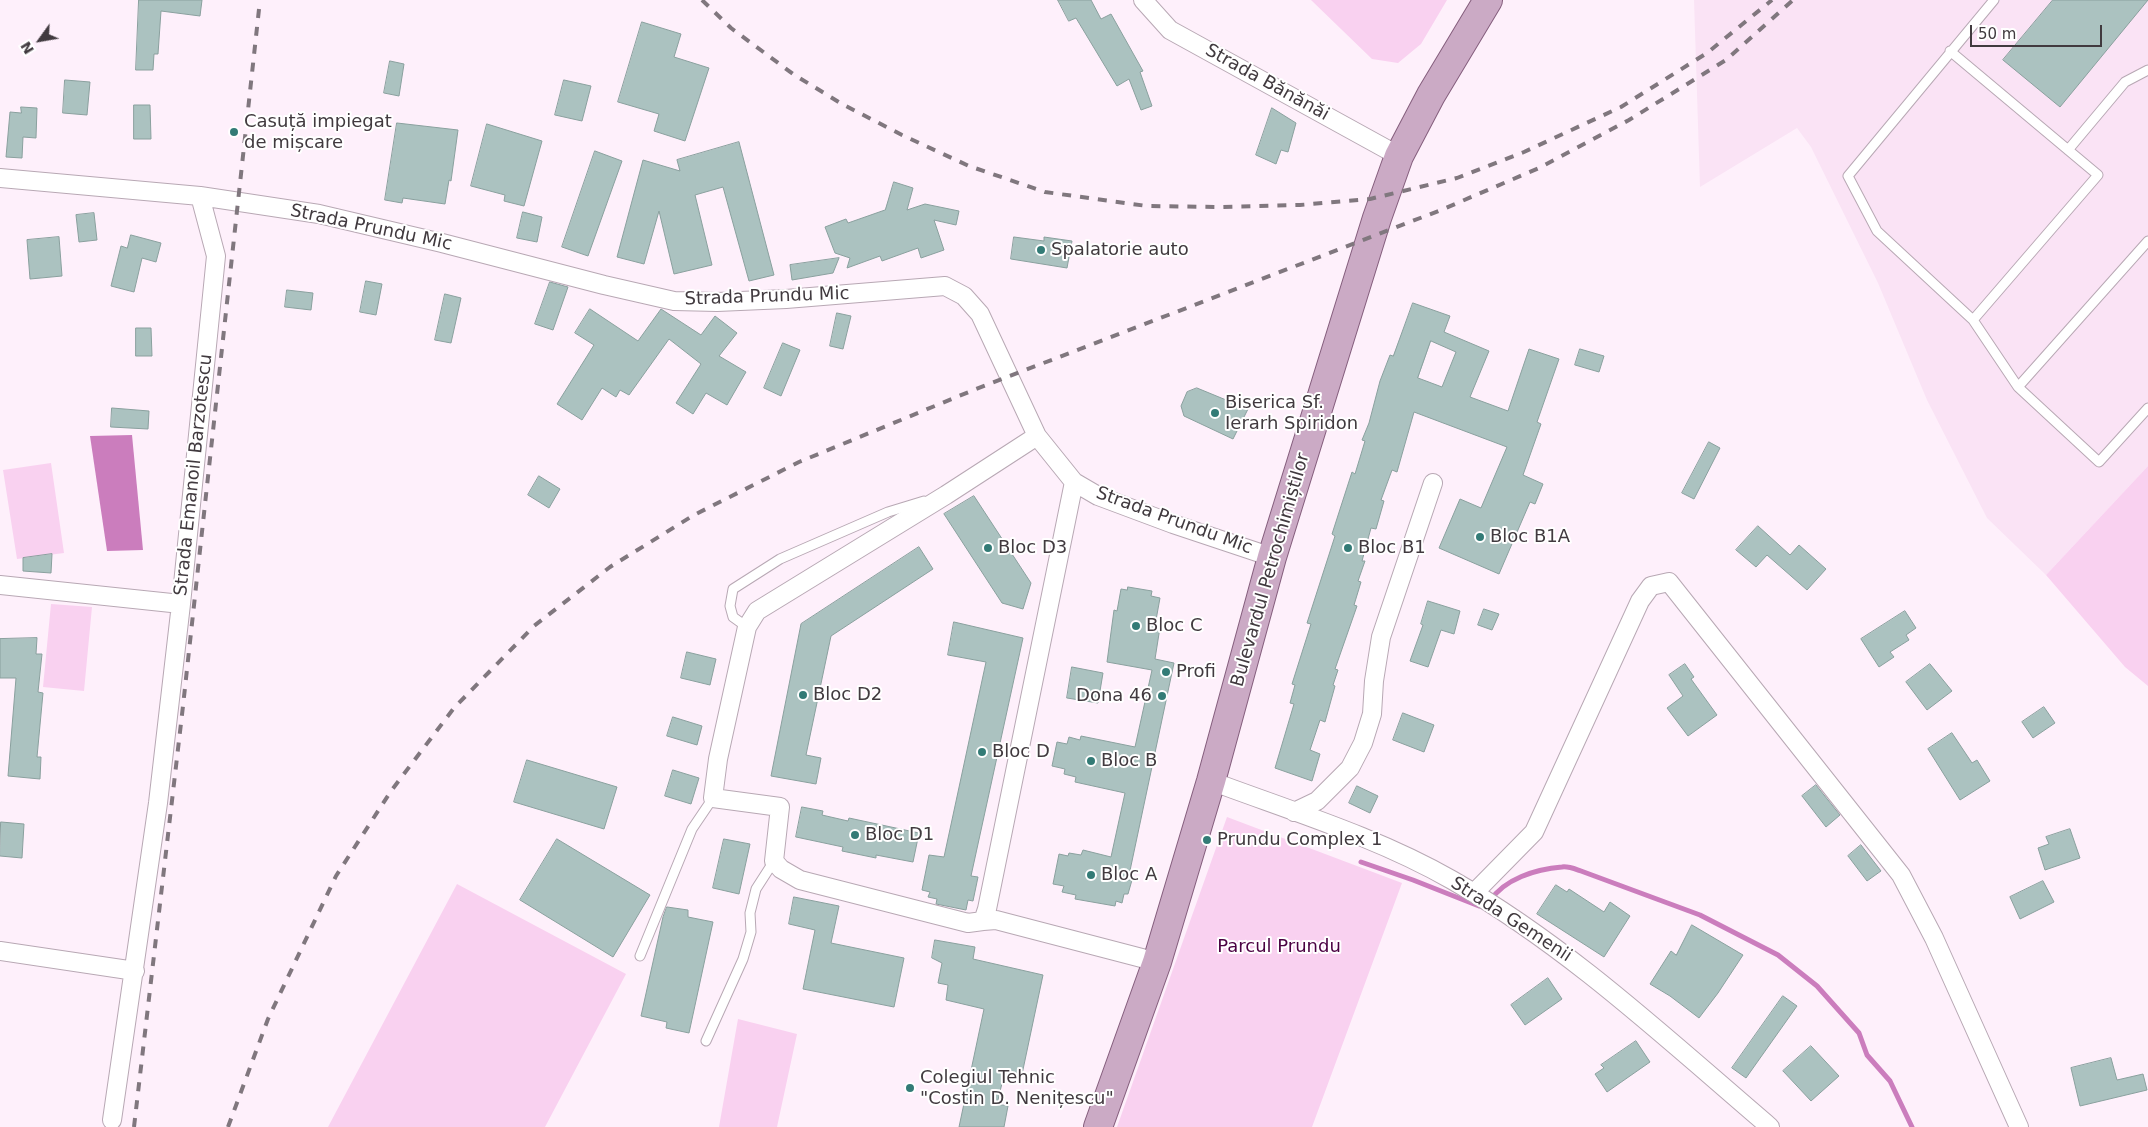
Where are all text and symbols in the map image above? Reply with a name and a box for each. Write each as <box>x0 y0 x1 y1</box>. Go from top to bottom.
north arrow <box>15 15 65 65</box>
scale bar <box>1973 15 2106 47</box>
text: 50 m <box>1978 25 2016 43</box>
text: N <box>17 39 37 57</box>
street label: Strada Bănănăi <box>1201 40 1333 126</box>
place label: Casuță impiegat de mișcare <box>244 111 392 154</box>
marker: Casuță impiegat de mișcare <box>228 126 240 138</box>
street label: Strada Prundu Mic <box>288 200 454 256</box>
place label: Spalatorie auto <box>1051 239 1189 261</box>
marker: Spalatorie auto <box>1035 244 1047 256</box>
street label: Strada Prundu Mic <box>684 283 850 311</box>
street label: Strada Emanoil Barzotescu <box>171 353 217 597</box>
place label: Biserica Sf. Ierarh Spiridon <box>1225 392 1358 434</box>
marker: Biserica Sf. Ierarh Spiridon <box>1209 407 1221 419</box>
street label: Bulevardul Petrochimiștilor <box>1227 451 1315 689</box>
street label: Strada Prundu Mic <box>1093 483 1255 559</box>
place label: Bloc B1A <box>1490 526 1570 548</box>
marker: Bloc B1A <box>1474 531 1486 543</box>
place label: Bloc D3 <box>998 537 1067 559</box>
place label: Bloc B1 <box>1358 537 1426 559</box>
marker: Bloc D3 <box>982 542 994 554</box>
marker: Bloc B1 <box>1342 542 1354 554</box>
place label: Bloc C <box>1146 615 1203 637</box>
marker: Bloc C <box>1130 620 1142 632</box>
place label: Profi <box>1176 661 1216 683</box>
marker: Profi <box>1160 666 1172 678</box>
place label: Bloc D2 <box>813 684 882 706</box>
place label: Dona 46 <box>1076 685 1152 707</box>
marker: Bloc D2 <box>797 689 809 701</box>
marker: Dona 46 <box>1156 690 1168 702</box>
place label: Bloc D <box>992 741 1050 763</box>
marker: Bloc D <box>976 746 988 758</box>
place label: Bloc B <box>1101 750 1157 772</box>
marker: Bloc B <box>1085 755 1097 767</box>
place label: Bloc D1 <box>865 824 934 846</box>
marker: Bloc D1 <box>849 829 861 841</box>
place label: Prundu Complex 1 <box>1217 829 1382 851</box>
marker: Prundu Complex 1 <box>1201 834 1213 846</box>
place label: Bloc A <box>1101 864 1157 886</box>
marker: Bloc A <box>1085 869 1097 881</box>
street label: Strada Gemenii <box>1446 873 1576 967</box>
park label: Parcul Prundu <box>1217 936 1341 958</box>
place label: Colegiul Tehnic "Costin D. Nenițescu" <box>920 1067 1114 1110</box>
marker: Colegiul Tehnic "Costin D. Nenițescu" <box>904 1082 916 1094</box>

